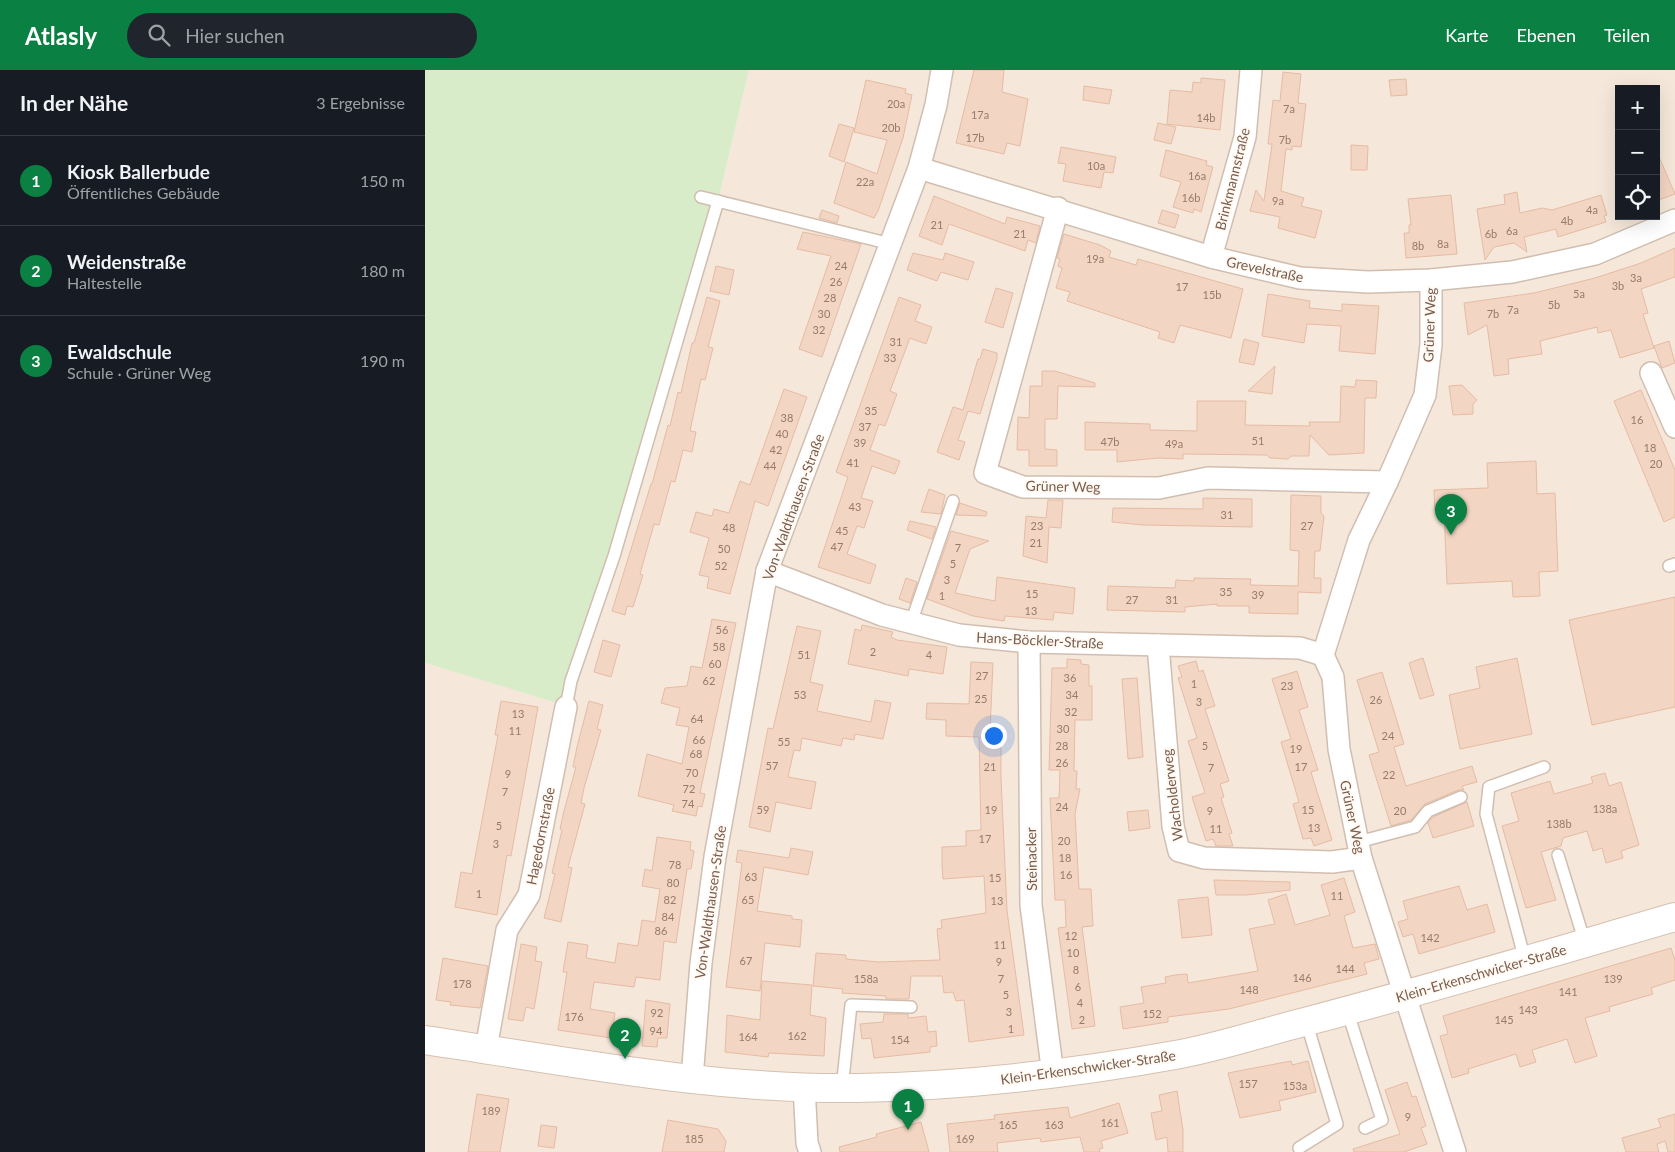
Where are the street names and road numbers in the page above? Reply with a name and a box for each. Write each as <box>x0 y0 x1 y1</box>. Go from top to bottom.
street label: Brinkmannstraße <box>1211 126 1253 232</box>
street label: Grevelstraße <box>1225 253 1305 285</box>
street label: Grüner Weg <box>1419 287 1439 363</box>
street label: Von-Waldthausen-Straße <box>759 431 827 583</box>
street label: Grüner Weg <box>1025 477 1101 495</box>
street label: Hans-Böckler-Straße <box>976 628 1104 652</box>
street label: Wacholderweg <box>1158 748 1186 842</box>
street label: Grüner Weg <box>1337 779 1369 855</box>
street label: Hagedornstraße <box>522 786 558 886</box>
street label: Von-Waldthausen-Straße <box>691 824 729 980</box>
street label: Steinacker <box>1022 827 1040 891</box>
street label: Klein-Erkenschwicker-Straße <box>1394 940 1568 1006</box>
street label: Klein-Erkenschwicker-Straße <box>999 1046 1177 1088</box>

